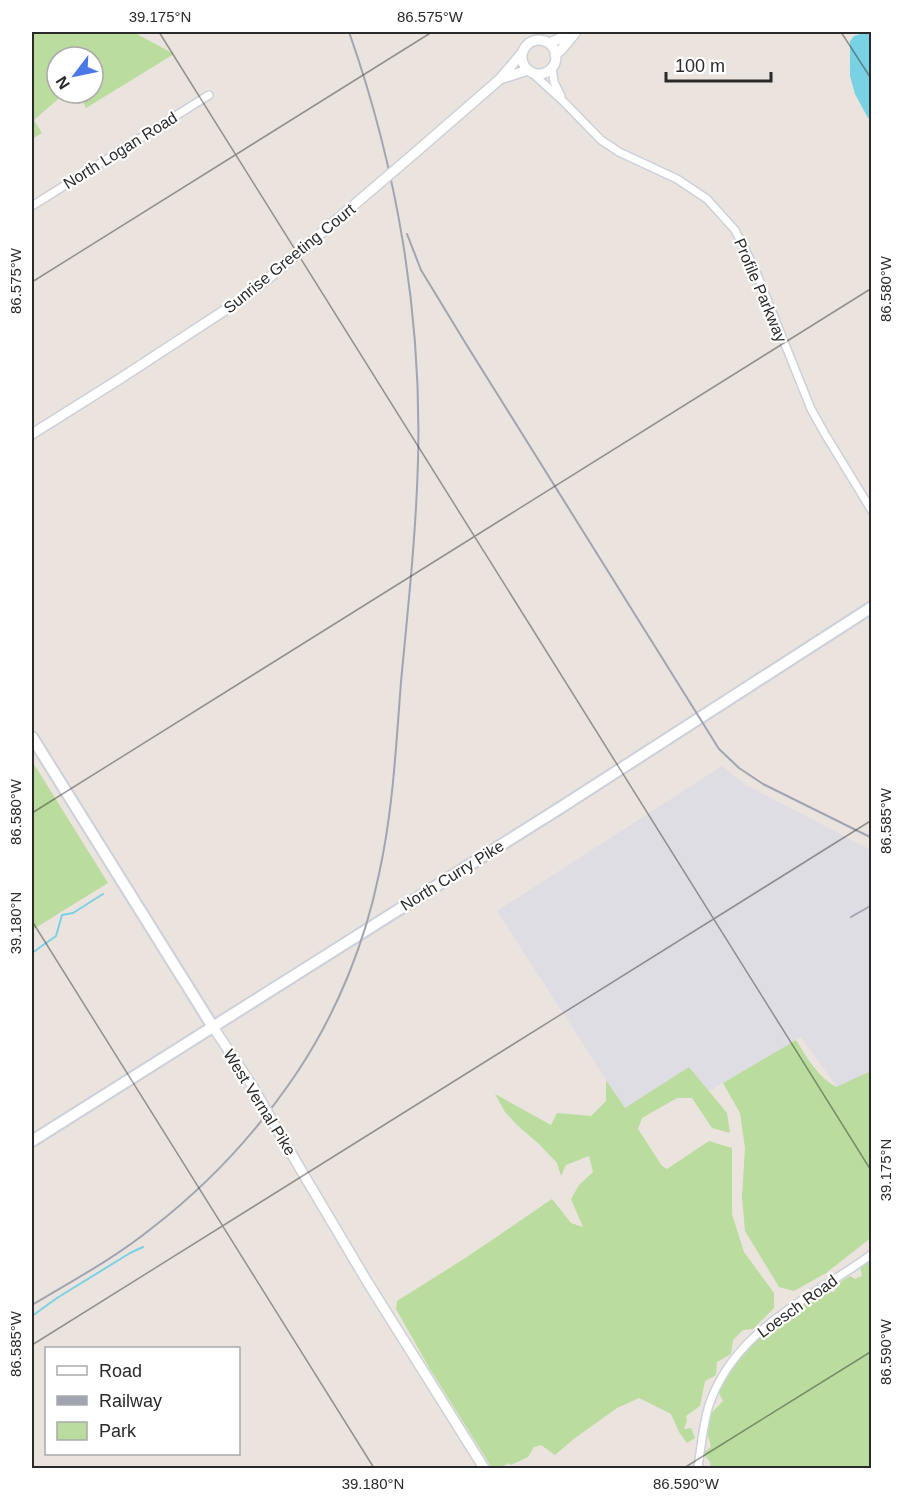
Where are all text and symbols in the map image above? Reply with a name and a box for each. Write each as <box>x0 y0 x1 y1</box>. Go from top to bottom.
text: 39.175°N <box>129 8 191 25</box>
text: 86.575°W <box>397 8 464 25</box>
north arrow <box>45 45 105 105</box>
scale bar <box>666 45 771 83</box>
text: 100 m <box>675 56 725 76</box>
text: N <box>52 73 73 92</box>
street label: North Logan Road <box>60 109 180 192</box>
street label: Sunrise Greeting Court <box>220 200 359 316</box>
street label: Profile Parkway <box>731 236 790 345</box>
text: 86.575°W <box>7 247 24 314</box>
text: 86.580°W <box>877 255 894 322</box>
text: 86.580°W <box>7 778 24 845</box>
text: 86.585°W <box>877 787 894 854</box>
street label: North Curry Pike <box>398 837 507 914</box>
text: 39.180°N <box>7 892 24 954</box>
street label: West Vernal Pike <box>220 1046 299 1158</box>
text: 39.175°N <box>877 1139 894 1201</box>
street label: Loesch Road <box>754 1272 840 1341</box>
text: 86.585°W <box>7 1310 24 1377</box>
text: 86.590°W <box>877 1318 894 1385</box>
legend <box>45 1347 240 1455</box>
text: Road <box>99 1361 142 1381</box>
text: Railway <box>99 1391 162 1411</box>
text: Park <box>99 1421 137 1441</box>
text: 39.180°N <box>342 1475 404 1492</box>
text: 86.590°W <box>653 1475 720 1492</box>

